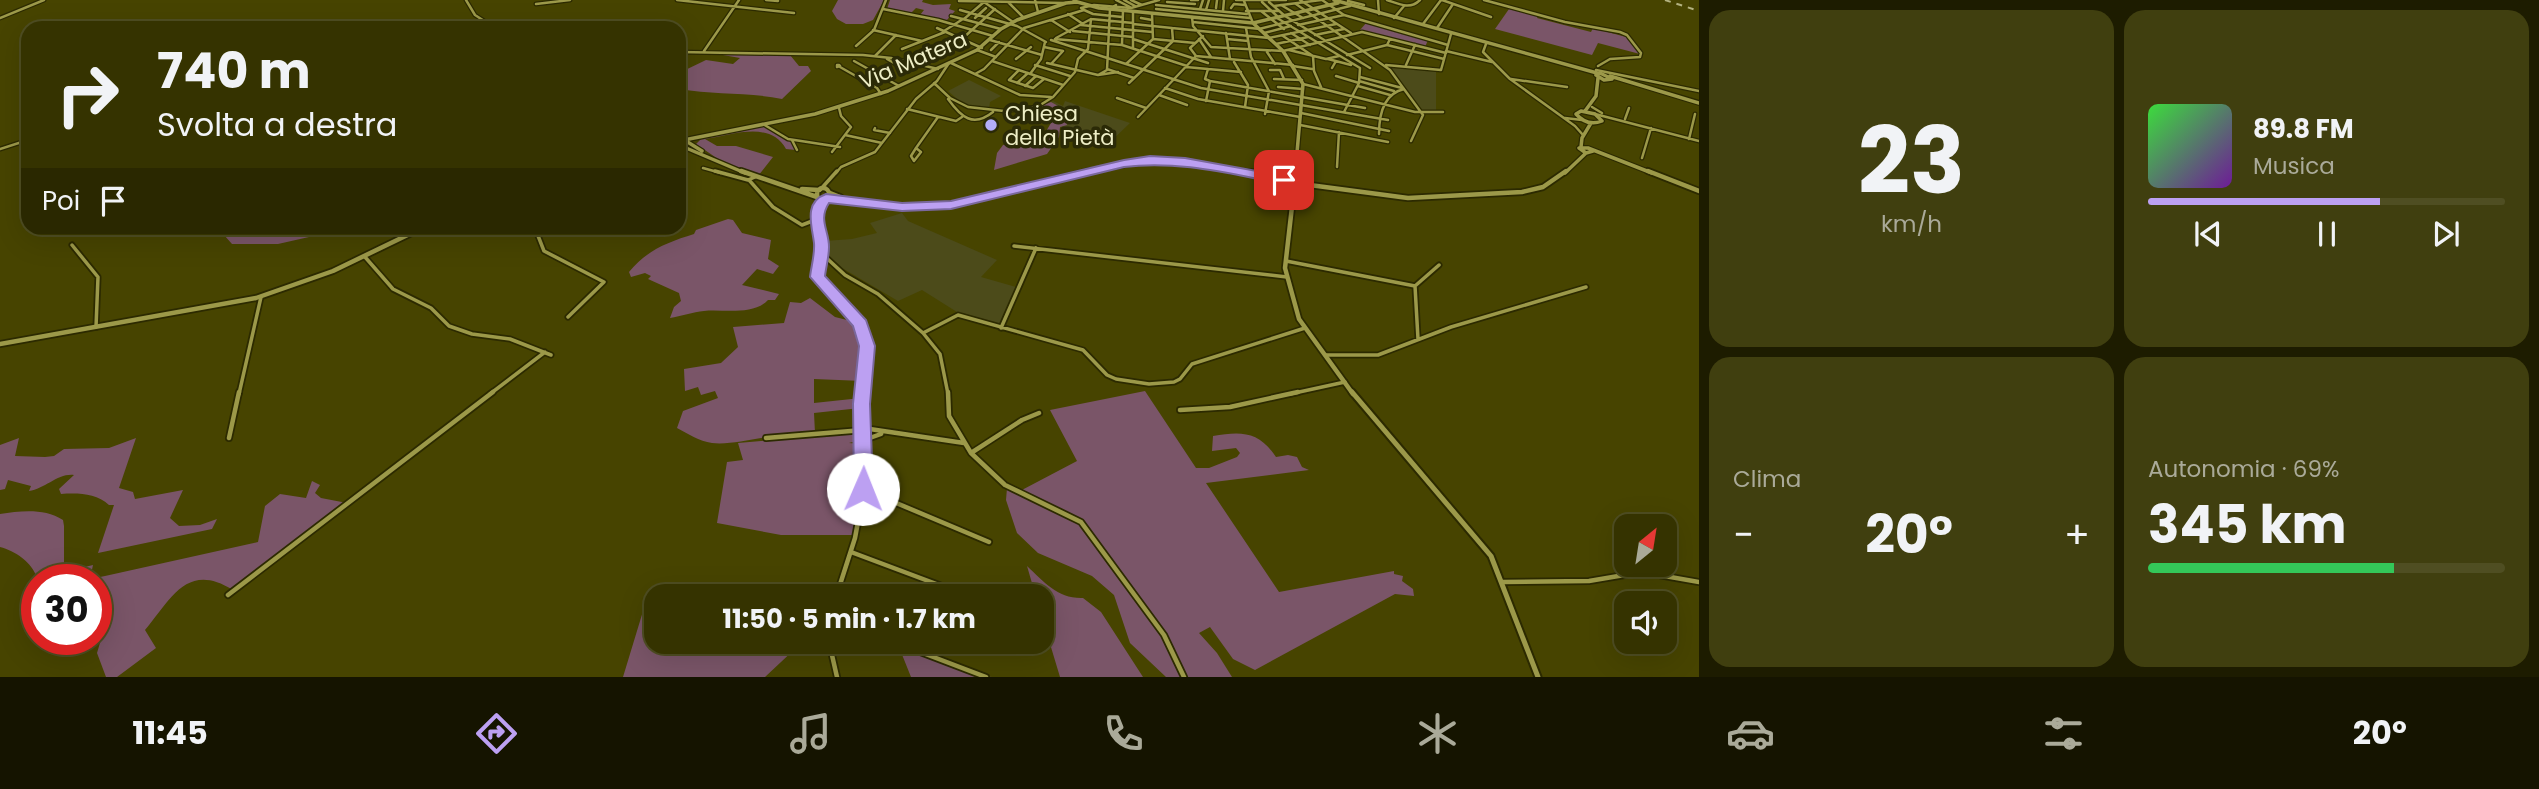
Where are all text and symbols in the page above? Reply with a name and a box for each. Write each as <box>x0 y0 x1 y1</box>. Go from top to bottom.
street label: Via Matera <box>855 24 971 96</box>
text: 740 m <box>157 37 311 105</box>
icon: right <box>42 49 133 140</box>
text: 23 <box>1858 97 1965 225</box>
place label: Chiesa della Pietà <box>1005 99 1115 152</box>
text: Svolta a destra <box>157 102 397 147</box>
text: 89.8 FM <box>2253 111 2354 147</box>
marker: Chiesa della Pietà <box>983 117 999 133</box>
pin <box>1254 150 1314 210</box>
text: Musica <box>2253 150 2335 182</box>
icon: arrive <box>1265 161 1303 199</box>
icon: arrive <box>94 182 132 220</box>
text: Poi <box>42 183 80 219</box>
text: km/h <box>1881 208 1942 240</box>
icon: previous <box>2189 215 2227 253</box>
icon: pause <box>2308 215 2346 253</box>
icon: next <box>2427 215 2465 253</box>
position arrow <box>826 452 900 526</box>
text: Autonomia · 69% <box>2148 453 2339 485</box>
text: Clima <box>1733 463 1801 495</box>
text: 345 km <box>2148 488 2347 561</box>
text: 20° <box>1865 498 1953 571</box>
text: − <box>1733 508 1754 561</box>
text: + <box>2064 508 2090 561</box>
north arrow <box>1614 514 1676 578</box>
map controls <box>1614 514 1677 654</box>
speed limit sign: 30 <box>21 564 112 655</box>
button: sound <box>1614 591 1677 654</box>
text: 11:50 · 5 min · 1.7 km <box>722 601 976 637</box>
icon: directions <box>472 709 521 758</box>
icon: music <box>786 709 835 758</box>
icon: phone <box>1099 709 1148 758</box>
icon: climate <box>1413 709 1462 758</box>
icon: car <box>1726 709 1775 758</box>
icon: filters <box>2039 709 2088 758</box>
text: 11:45 <box>132 710 208 755</box>
text: 20° <box>2353 710 2407 755</box>

